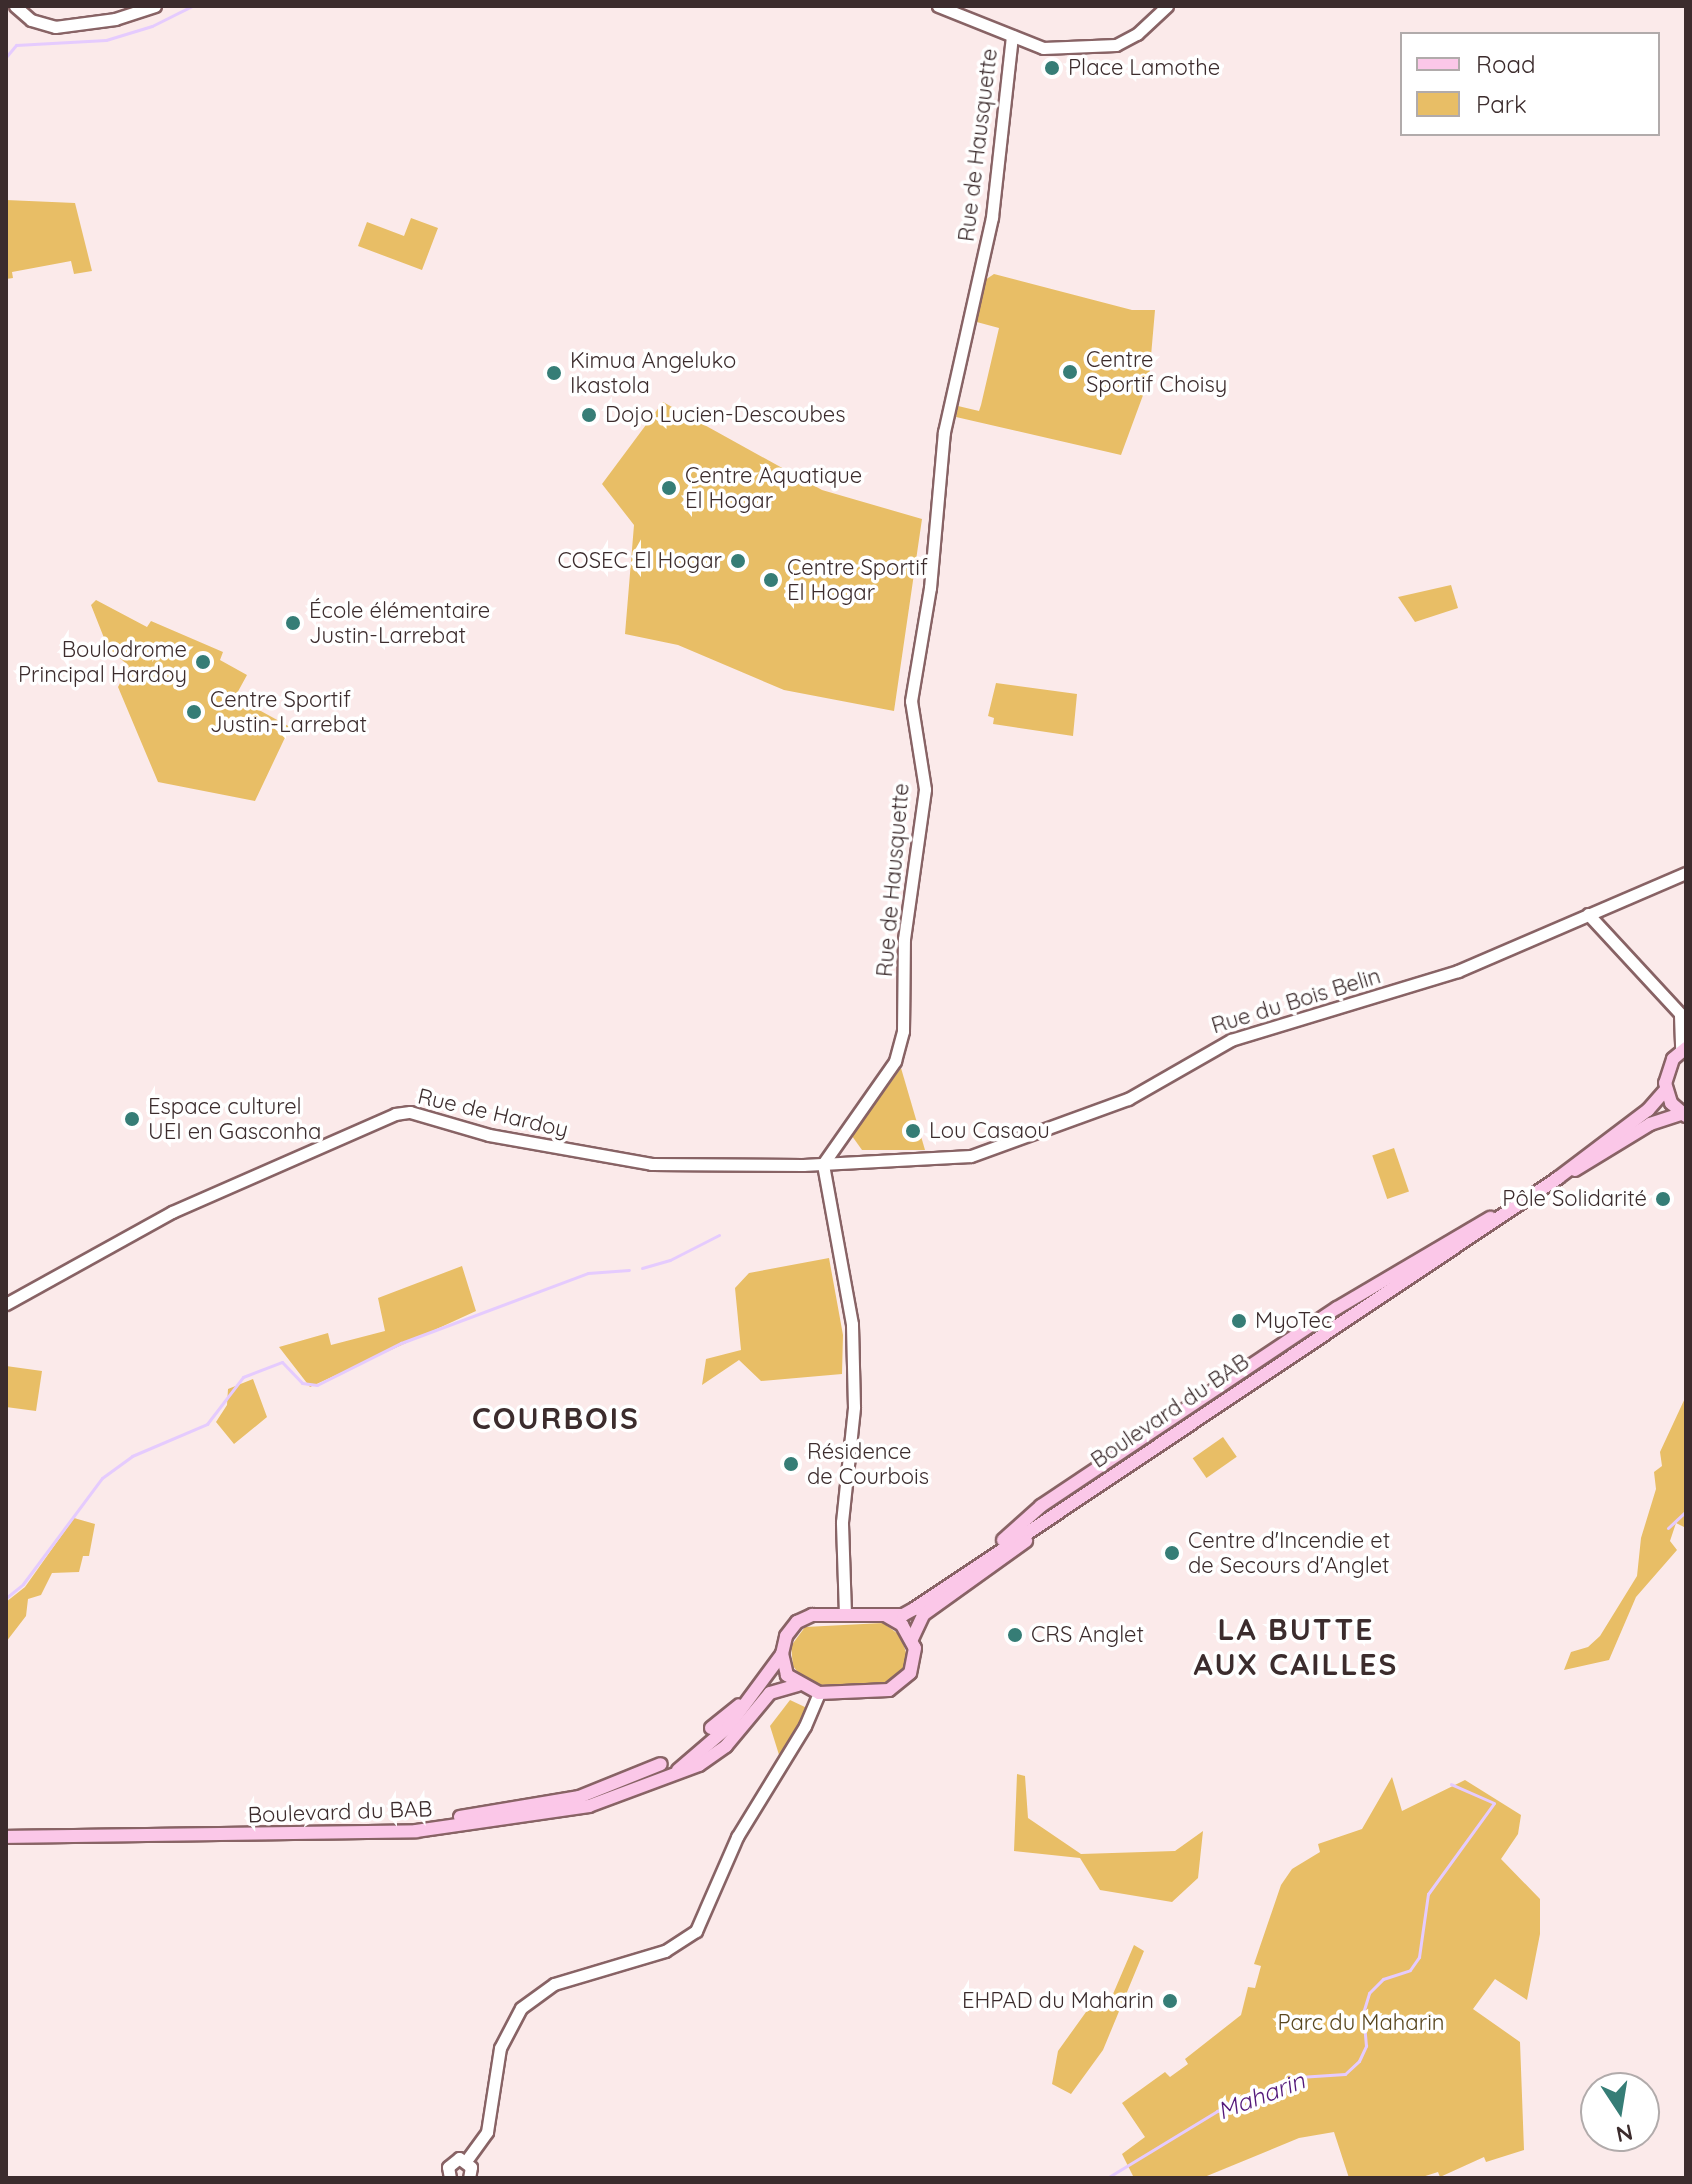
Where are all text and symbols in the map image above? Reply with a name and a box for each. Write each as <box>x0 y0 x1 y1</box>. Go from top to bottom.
legend <box>1400 32 1660 136</box>
street label: Rue de Hausquette <box>953 47 1003 243</box>
text: Road <box>1476 49 1536 79</box>
place label: Place Lamothe <box>1068 55 1220 81</box>
marker: Place Lamothe <box>1043 59 1061 77</box>
text: Park <box>1476 89 1527 119</box>
place label: Centre Sportif Choisy <box>1086 346 1227 398</box>
place label: Kimua Angeluko Ikastola <box>570 347 736 398</box>
marker: Centre Sportif Choisy <box>1061 363 1079 381</box>
marker: Kimua Angeluko Ikastola <box>545 364 563 382</box>
place label: Dojo Lucien-Descoubes <box>605 402 846 428</box>
marker: Dojo Lucien-Descoubes <box>580 406 598 424</box>
place label: Centre Aquatique El Hogar <box>685 462 862 514</box>
marker: Centre Aquatique El Hogar <box>660 479 678 497</box>
place label: COSEC El Hogar <box>557 548 722 574</box>
marker: COSEC El Hogar <box>729 552 747 570</box>
place label: Centre Sportif El Hogar <box>787 554 928 606</box>
marker: Centre Sportif El Hogar <box>762 571 780 589</box>
place label: École élémentaire Justin-Larrebat <box>309 597 490 648</box>
marker: École élémentaire Justin-Larrebat <box>284 614 302 632</box>
place label: Boulodrome Principal Hardoy <box>18 636 187 688</box>
marker: Boulodrome Principal Hardoy <box>194 653 212 671</box>
place label: Centre Sportif Justin-Larrebat <box>210 686 367 738</box>
marker: Centre Sportif Justin-Larrebat <box>185 703 203 721</box>
street label: Rue de Hausquette <box>871 782 915 978</box>
street label: Rue du Bois Belin <box>1208 963 1384 1039</box>
street label: Rue de Hardoy <box>415 1083 571 1143</box>
place label: Espace culturel UEI en Gasconha <box>148 1093 321 1144</box>
marker: Espace culturel UEI en Gasconha <box>123 1110 141 1128</box>
place label: Lou Casaou <box>929 1118 1050 1144</box>
marker: Lou Casaou <box>904 1122 922 1140</box>
place label: Pôle Solidarité <box>1502 1186 1647 1212</box>
marker: Pôle Solidarité <box>1654 1190 1672 1208</box>
place label: MyoTec <box>1255 1308 1332 1334</box>
marker: MyoTec <box>1230 1312 1248 1330</box>
street label: Boulevard du BAB <box>1086 1348 1254 1474</box>
district label: COURBOIS <box>472 1400 640 1436</box>
place label: Résidence de Courbois <box>807 1438 929 1490</box>
marker: Résidence de Courbois <box>782 1455 800 1473</box>
place label: Centre d'Incendie et de Secours d'Anglet <box>1188 1527 1390 1578</box>
marker: Centre d'Incendie et de Secours d'Anglet <box>1163 1544 1181 1562</box>
district label: LA BUTTE AUX CAILLES <box>1194 1611 1398 1682</box>
place label: CRS Anglet <box>1031 1622 1144 1648</box>
marker: CRS Anglet <box>1006 1626 1024 1644</box>
street label: Boulevard du BAB <box>247 1796 433 1828</box>
place label: EHPAD du Maharin <box>962 1988 1154 2014</box>
marker: EHPAD du Maharin <box>1161 1992 1179 2010</box>
park label: Parc du Maharin <box>1277 2010 1445 2036</box>
water label: Maharin <box>1213 2066 1309 2126</box>
north arrow <box>1580 2072 1660 2152</box>
text: N <box>1614 2118 1635 2149</box>

